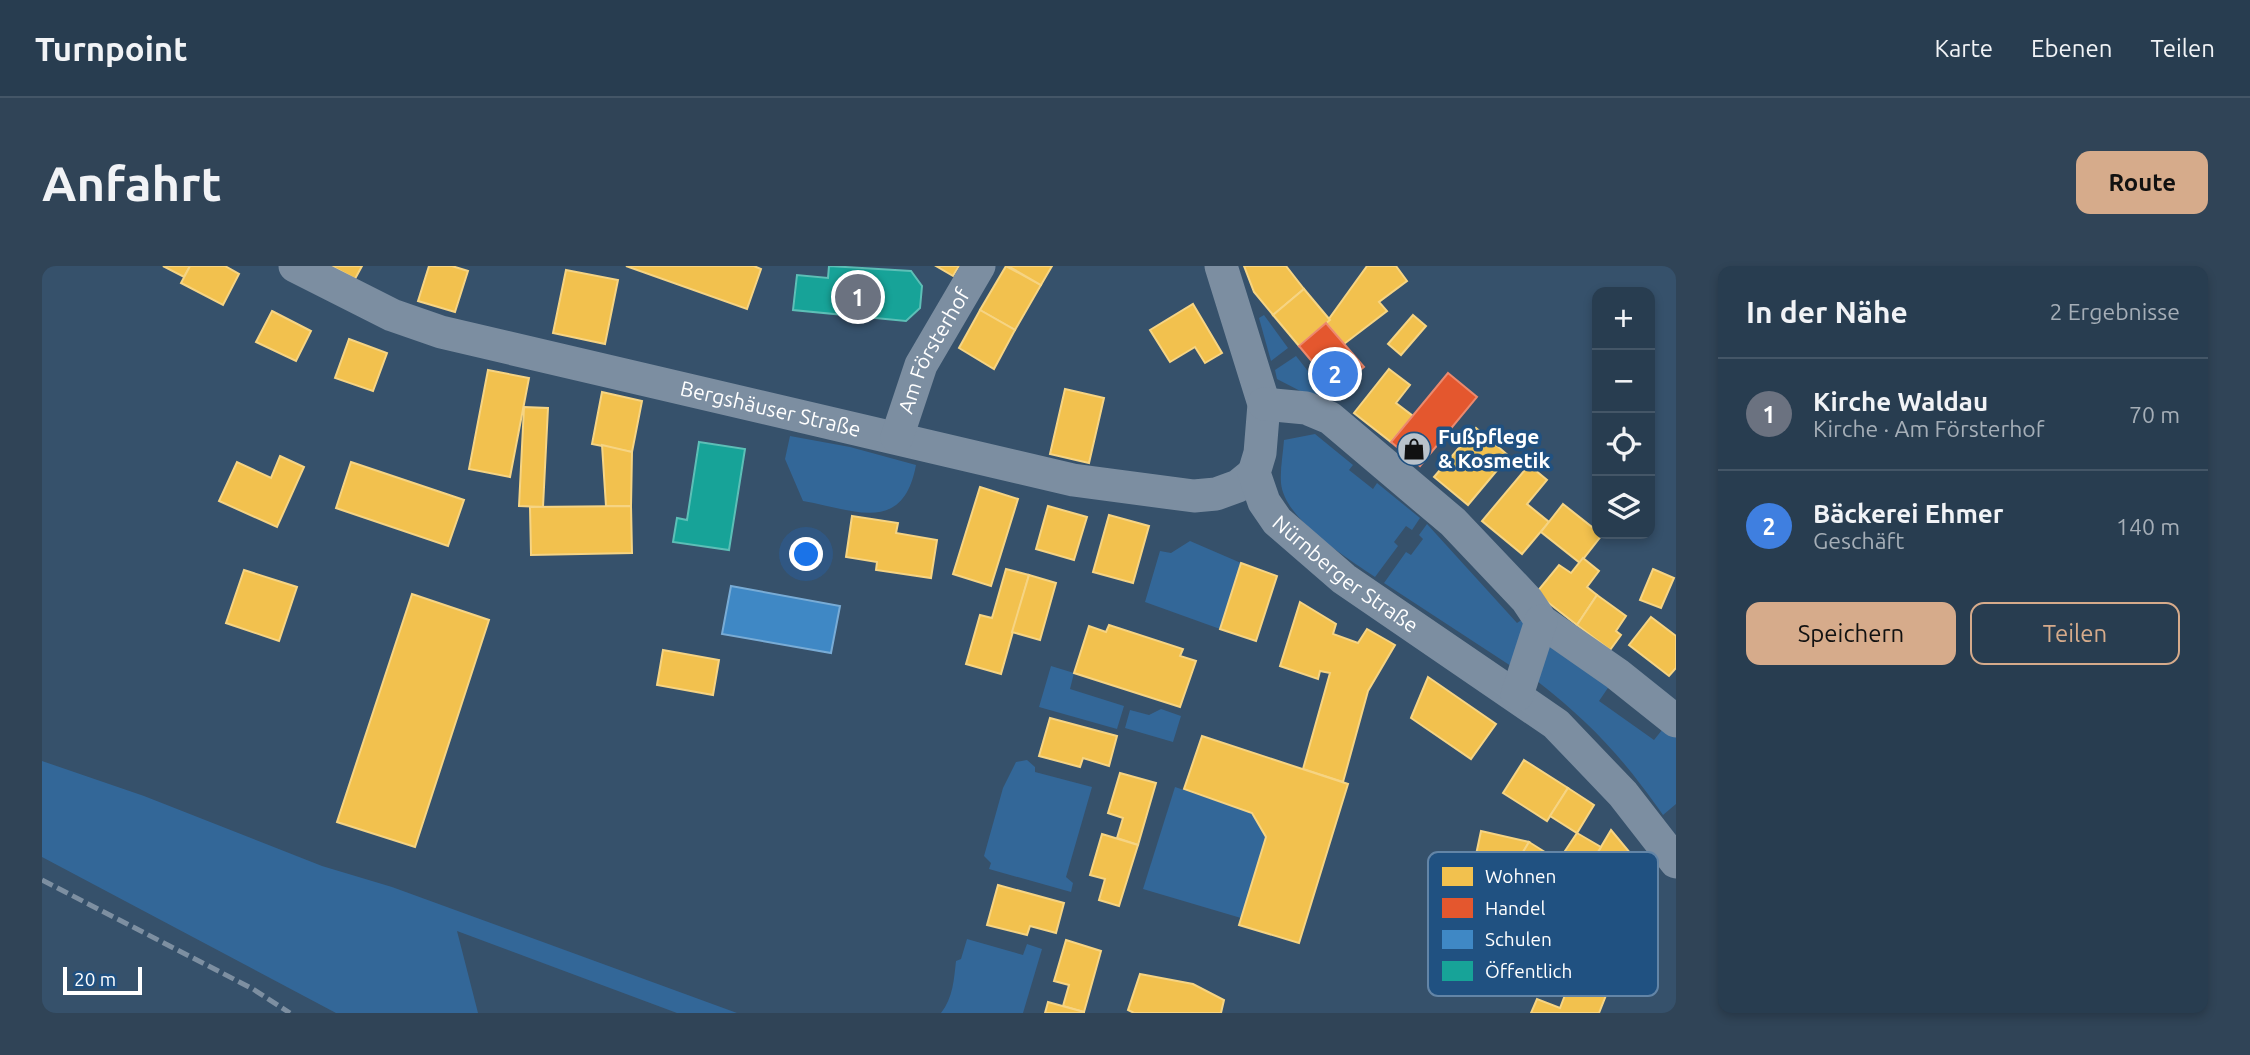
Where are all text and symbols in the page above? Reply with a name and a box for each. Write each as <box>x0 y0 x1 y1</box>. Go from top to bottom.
text: Turnpoint <box>35 30 187 67</box>
text: Karte <box>1934 35 1993 62</box>
text: Ebenen <box>2031 35 2112 62</box>
text: Teilen <box>2150 35 2215 62</box>
button: Route <box>2076 151 2208 214</box>
text: Anfahrt <box>42 155 222 210</box>
pin: 1 <box>835 271 881 323</box>
street label: Am Försterhof <box>893 283 975 416</box>
map controls <box>1592 287 1655 539</box>
button: + <box>1592 287 1655 350</box>
text: In der Nähe <box>1746 295 1908 329</box>
text: 2 Ergebnisse <box>2049 299 2180 324</box>
pin: 2 <box>1312 348 1358 400</box>
button: − <box>1592 350 1655 413</box>
street label: Bergshäuser Straße <box>678 375 863 441</box>
text: Kirche Waldau <box>1813 387 1988 416</box>
text: 1 <box>1763 402 1775 427</box>
text: 70 m <box>2129 402 2180 427</box>
button: locate <box>1592 413 1655 476</box>
text: Kirche · Am Försterhof <box>1813 416 2045 441</box>
place label: Fußpflege & Kosmetik <box>1438 424 1550 472</box>
shop icon: Fußpflege & Kosmetik <box>1395 430 1433 468</box>
button: layers <box>1592 476 1655 539</box>
text: Bäckerei Ehmer <box>1813 499 2003 528</box>
street label: Nürnberger Straße <box>1268 510 1423 637</box>
text: 2 <box>1763 514 1775 539</box>
text: 140 m <box>2116 514 2180 539</box>
text: Geschäft <box>1813 528 1904 553</box>
your location <box>789 537 823 571</box>
button: Speichern <box>1746 602 1956 665</box>
button: Teilen <box>1970 602 2180 665</box>
legend <box>1428 852 1658 996</box>
text: Wohnen <box>1485 865 1556 887</box>
text: Handel <box>1485 897 1545 919</box>
text: Schulen <box>1485 928 1552 950</box>
text: Öffentlich <box>1485 960 1572 982</box>
scale bar <box>63 964 142 996</box>
text: 20 m <box>74 968 116 990</box>

